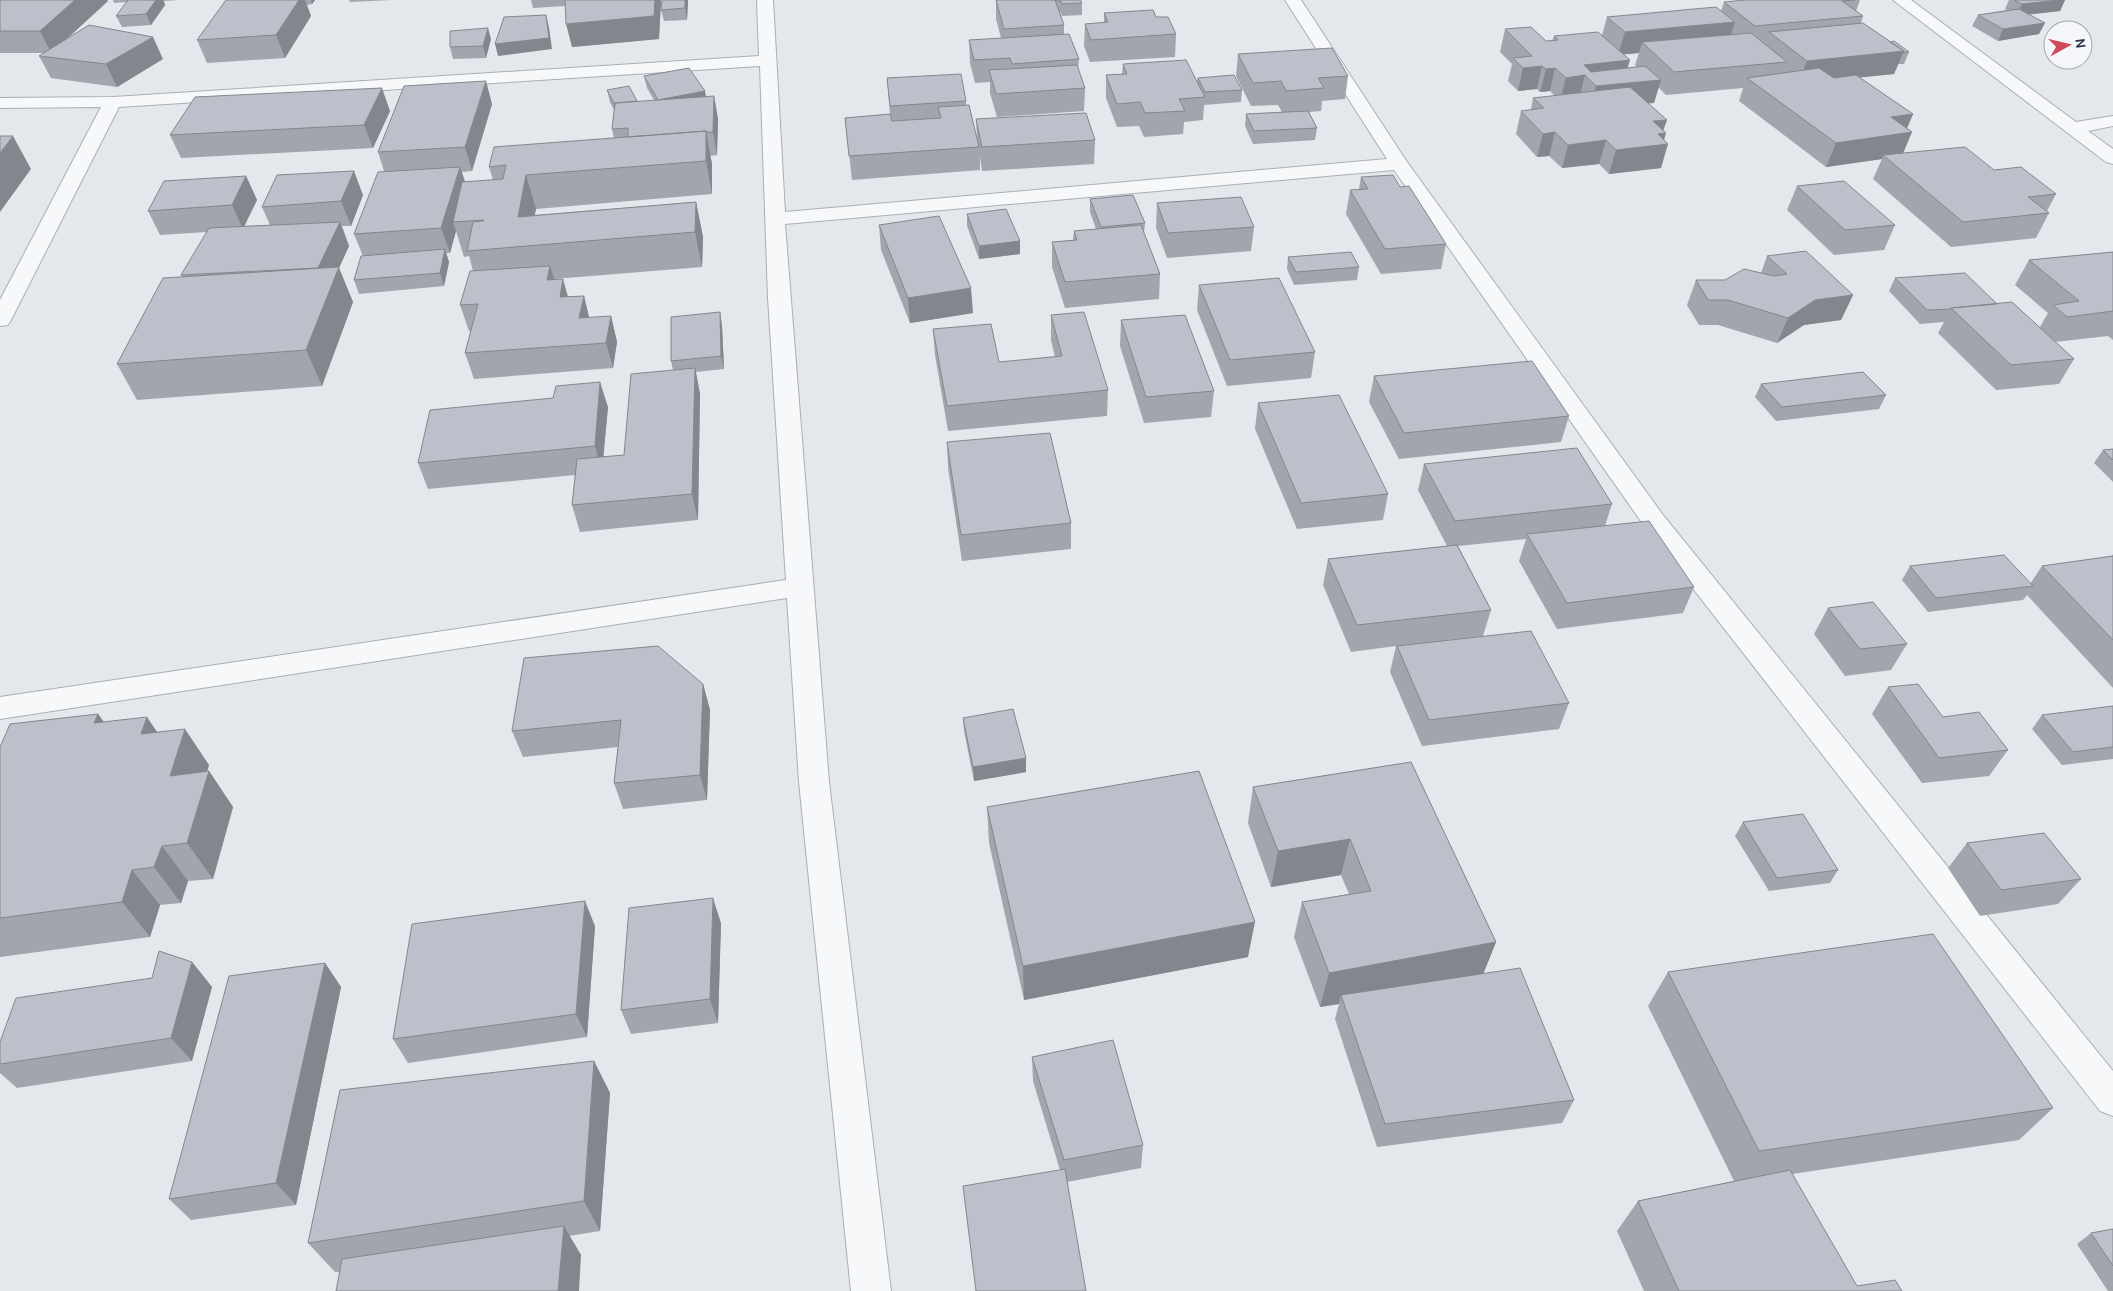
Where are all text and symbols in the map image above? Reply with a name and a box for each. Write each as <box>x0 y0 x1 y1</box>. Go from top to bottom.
north arrow <box>2043 20 2093 70</box>
text: N <box>2071 37 2089 49</box>

